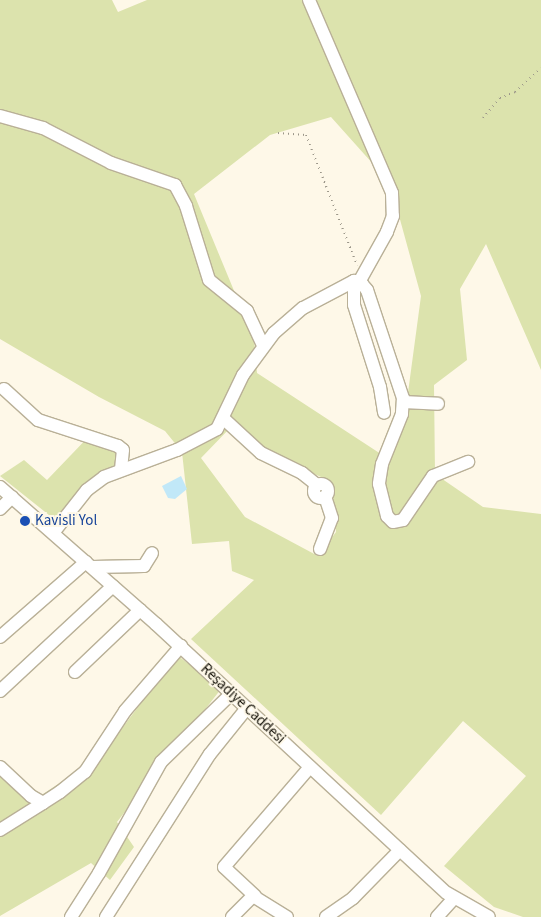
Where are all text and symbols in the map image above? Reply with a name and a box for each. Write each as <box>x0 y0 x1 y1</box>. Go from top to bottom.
place label: Kavisli Yol <box>35 512 97 530</box>
marker: Kavisli Yol <box>19 515 31 527</box>
street label: Reşadiye Caddesi <box>197 660 289 748</box>

